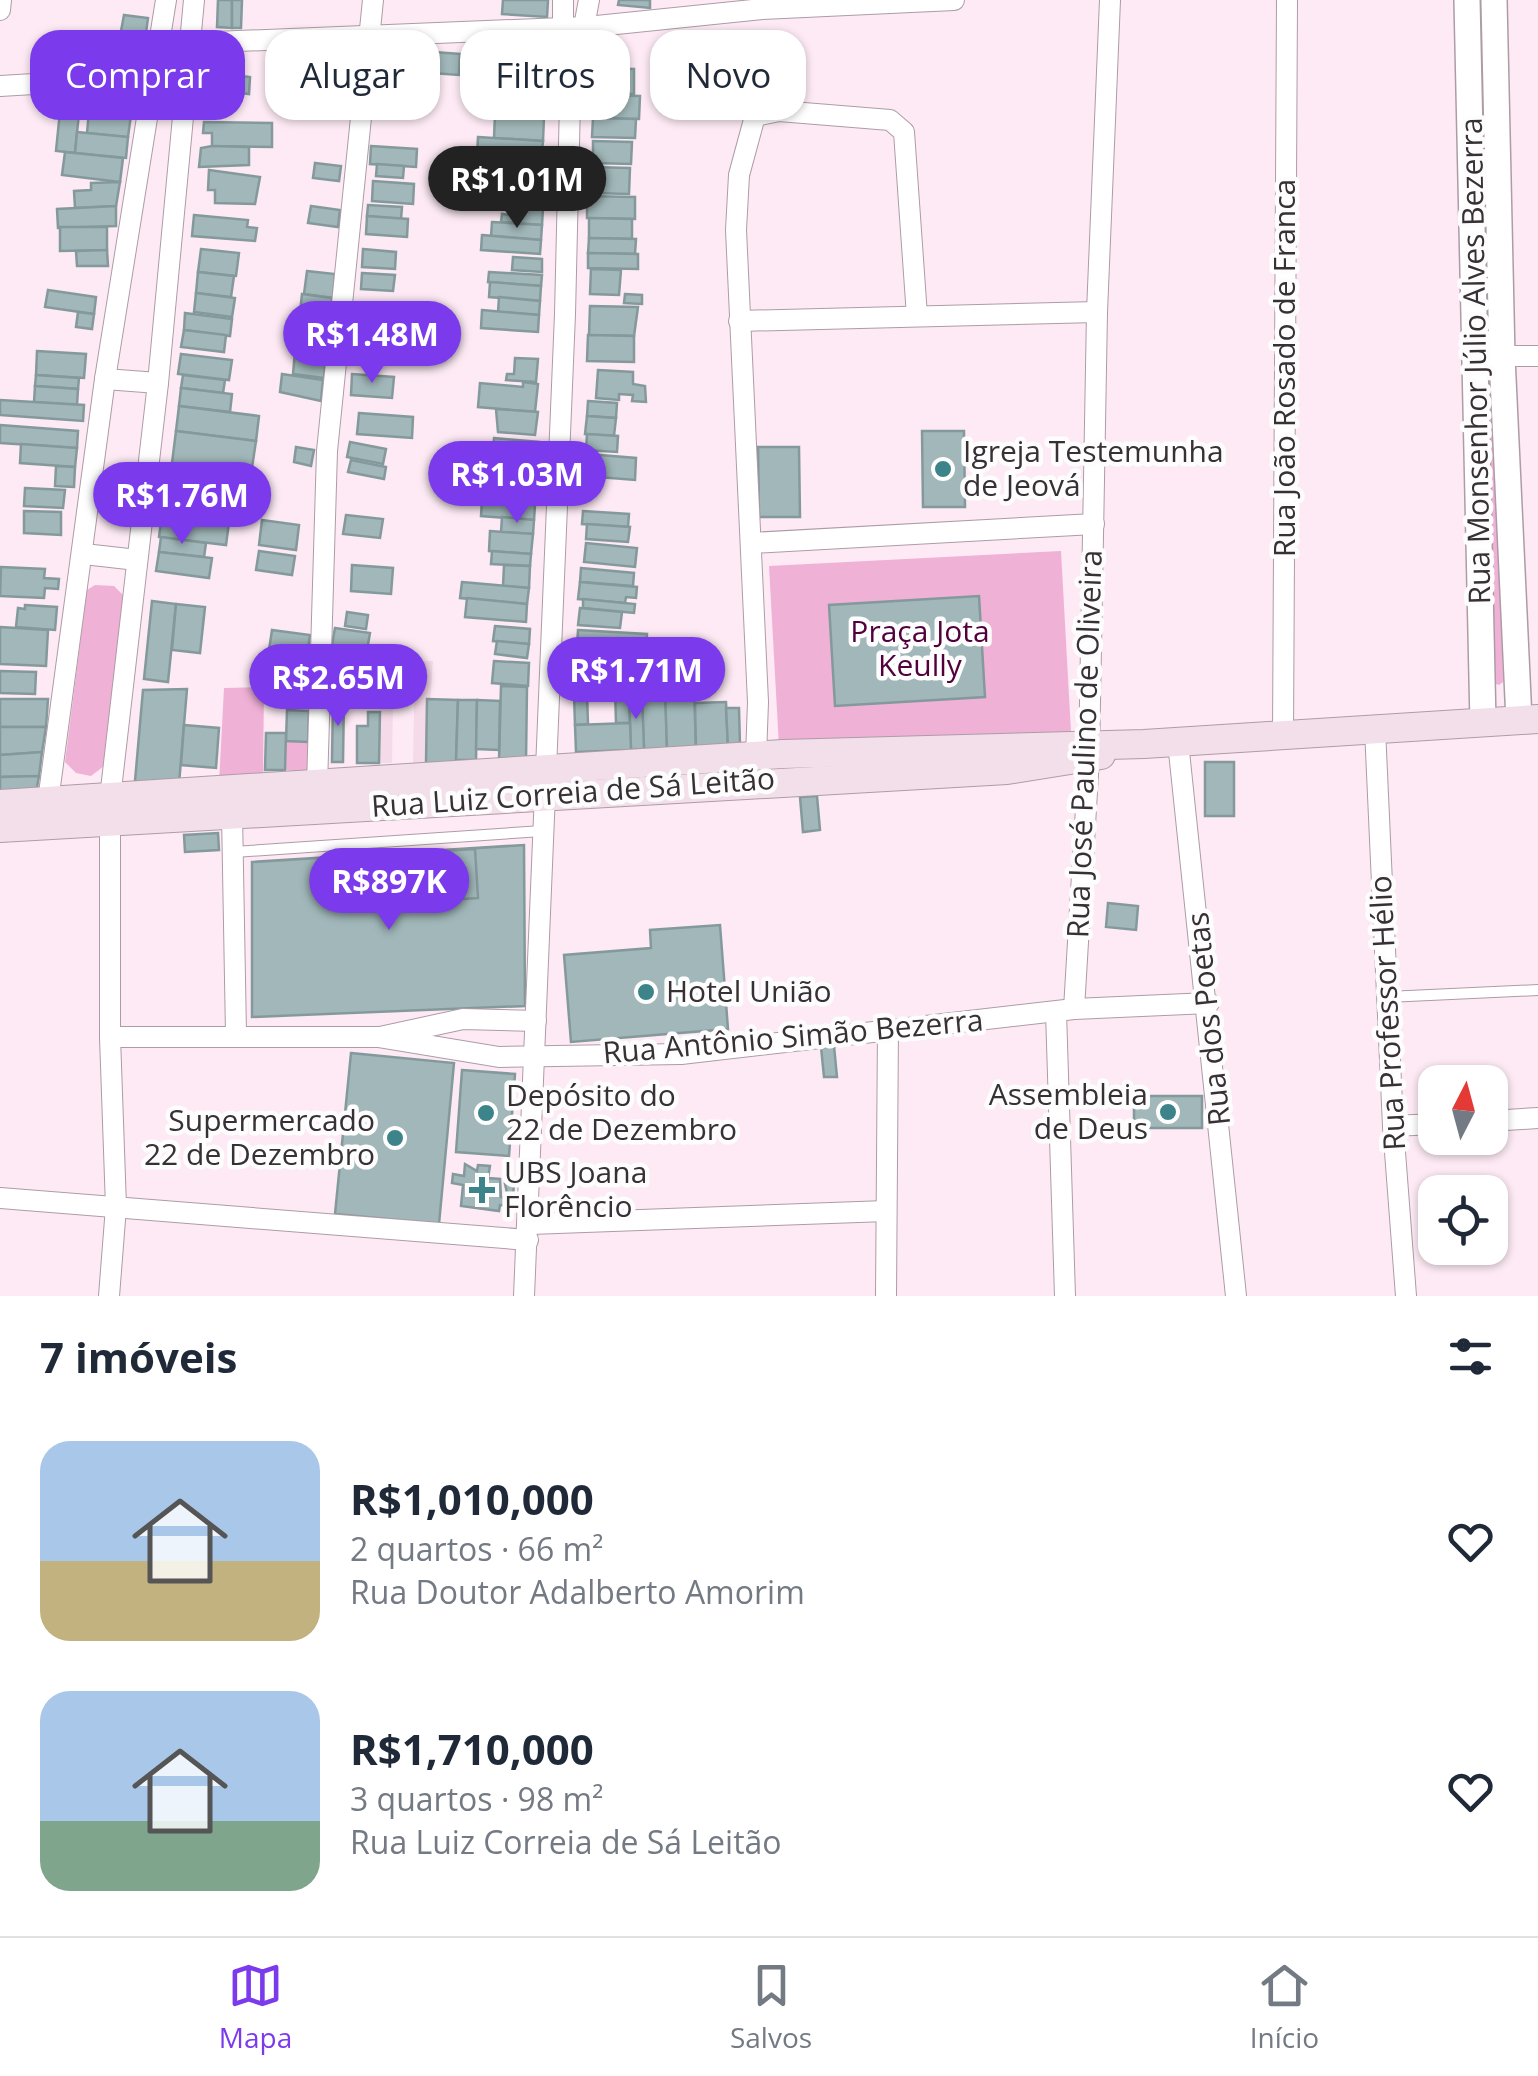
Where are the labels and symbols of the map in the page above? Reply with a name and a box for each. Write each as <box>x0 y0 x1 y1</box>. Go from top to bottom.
street label: Rua Monsenhor Júlio Alves Bezerra <box>1450 117 1499 605</box>
pin: R$1.01M <box>425 146 609 231</box>
street label: Rua João Rosado de Franca <box>1263 179 1304 557</box>
pin: R$1.48M <box>280 301 464 386</box>
place label: Igreja Testemunha de Jeová <box>963 430 1224 505</box>
pin: R$1.03M <box>425 441 609 526</box>
marker: Igreja Testemunha de Jeová <box>932 458 954 480</box>
pin: R$1.76M <box>90 462 274 547</box>
street label: Rua José Paulino de Oliveira <box>1056 549 1111 939</box>
park label: Praça Jota Keully <box>850 610 990 685</box>
pin: R$1.71M <box>544 637 728 722</box>
pin: R$2.65M <box>246 644 430 729</box>
street label: Rua Luiz Correia de Sá Leitão <box>370 757 776 826</box>
pin: R$897K <box>308 848 470 933</box>
street label: Rua Professor Hélio <box>1359 874 1414 1152</box>
street label: Rua dos Poetas <box>1176 910 1239 1128</box>
place label: Hotel União <box>666 970 832 1011</box>
marker: Hotel União <box>635 981 657 1003</box>
street label: Rua Antônio Simão Bezerra <box>601 998 985 1073</box>
north arrow <box>1418 1065 1508 1155</box>
place label: Assembleia de Deus <box>989 1073 1148 1148</box>
place label: Depósito do 22 de Dezembro <box>506 1074 737 1149</box>
place label: Supermercado 22 de Dezembro <box>144 1099 375 1174</box>
marker: Assembleia de Deus <box>1157 1101 1179 1123</box>
marker: Depósito do 22 de Dezembro <box>475 1102 497 1124</box>
marker: Supermercado 22 de Dezembro <box>384 1127 406 1149</box>
place label: UBS Joana Florêncio <box>504 1151 647 1226</box>
marker: UBS Joana Florêncio <box>469 1177 495 1203</box>

